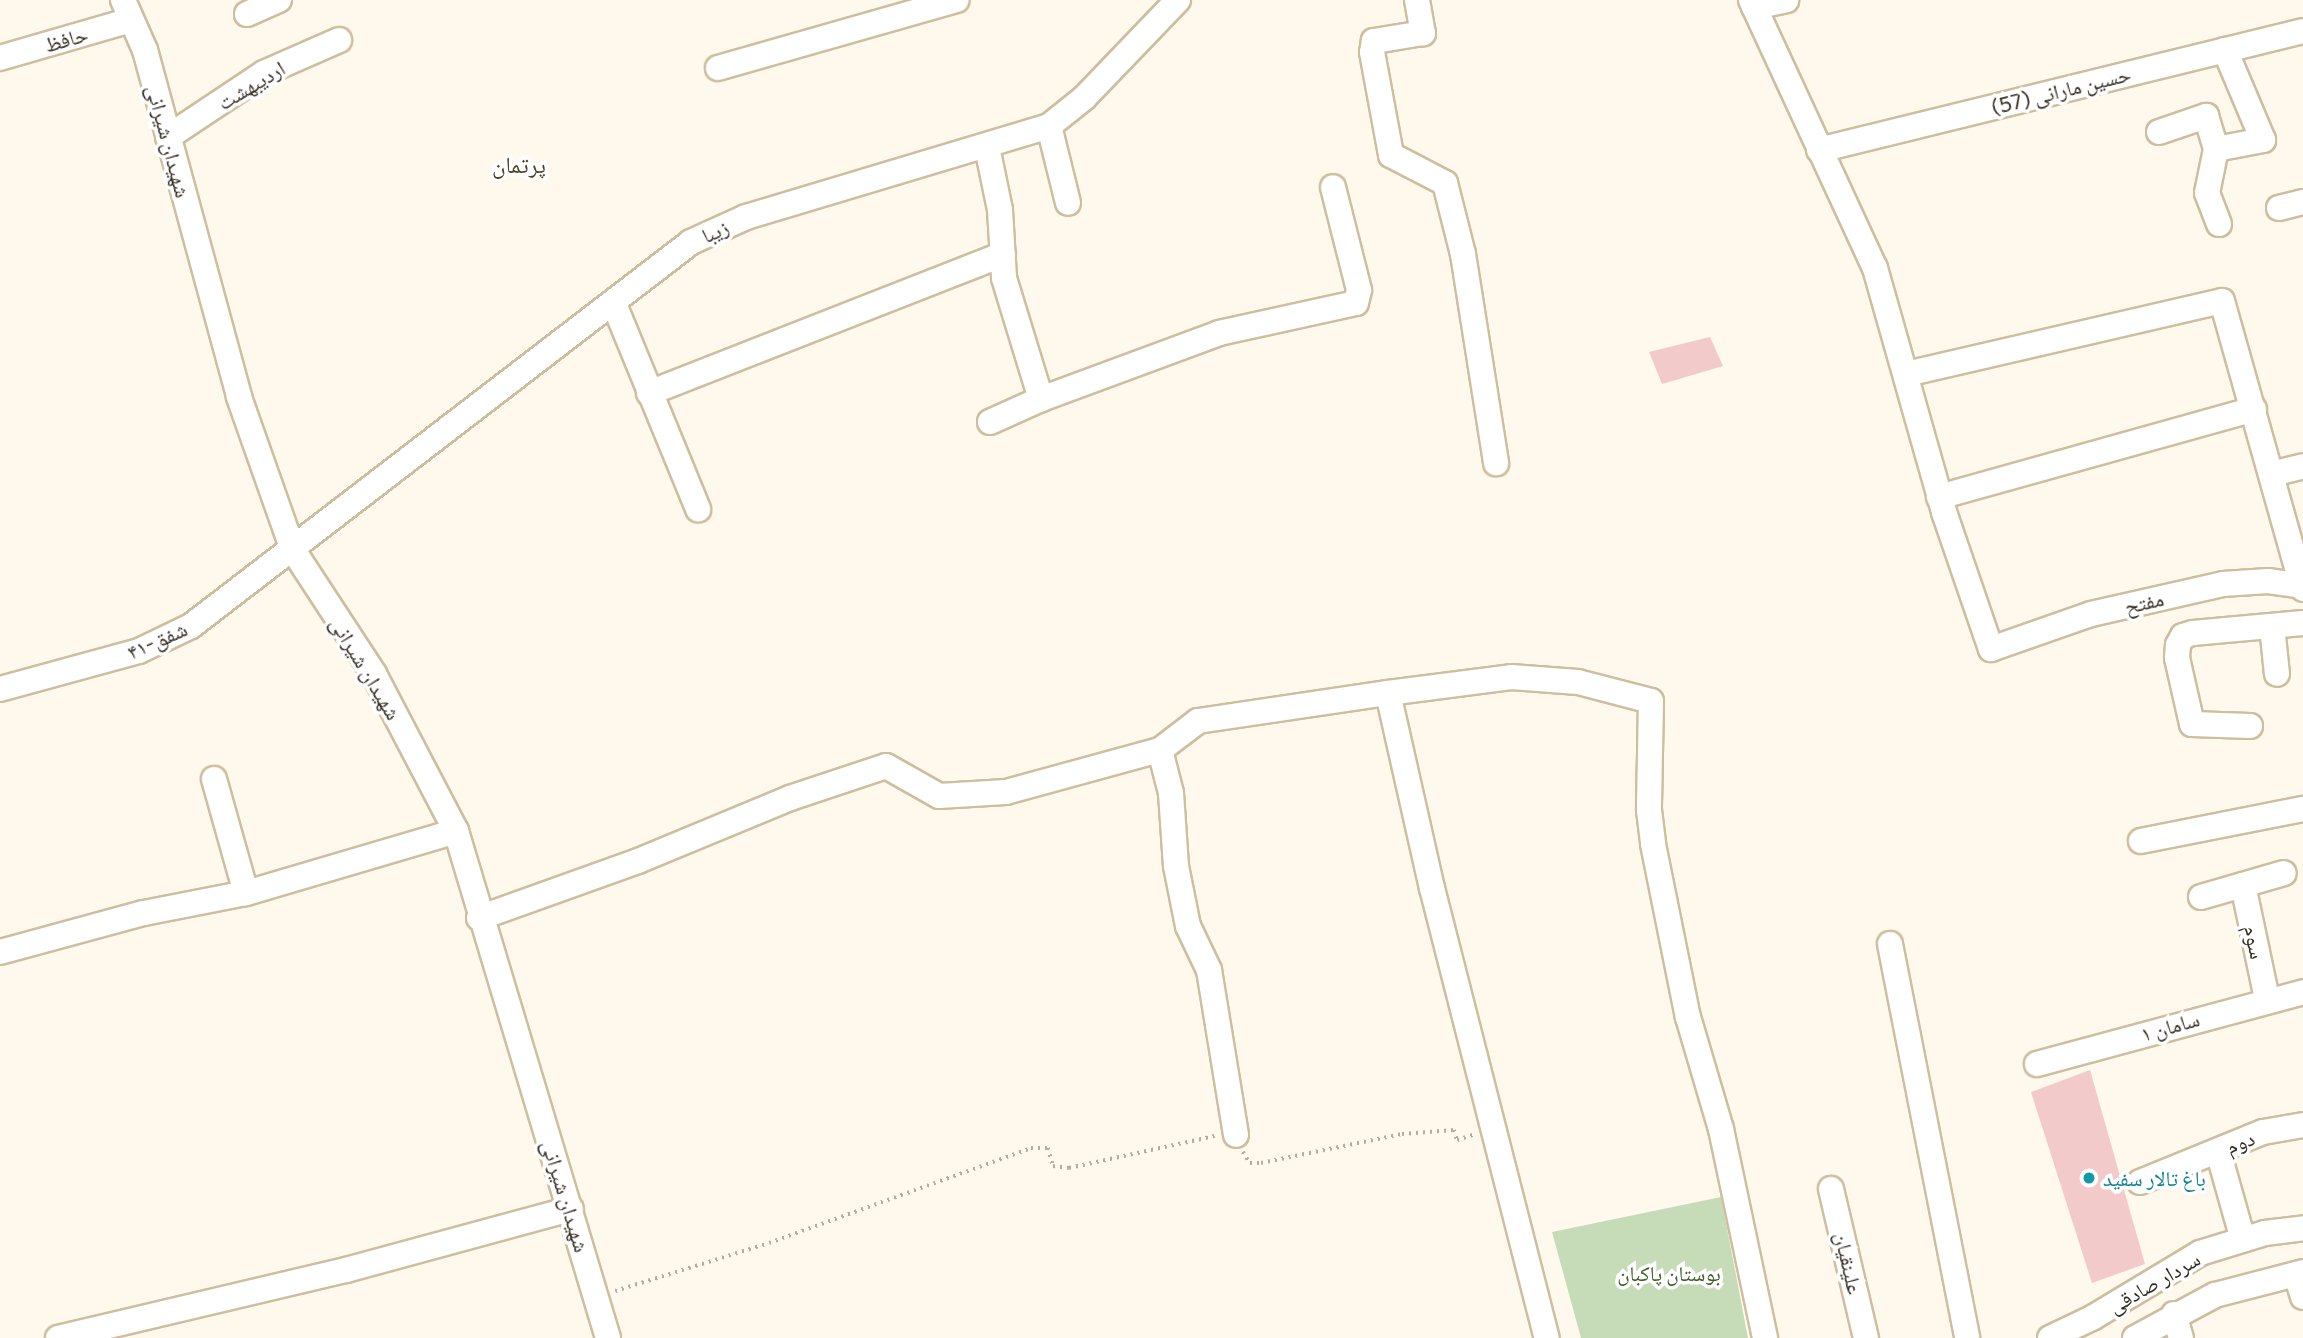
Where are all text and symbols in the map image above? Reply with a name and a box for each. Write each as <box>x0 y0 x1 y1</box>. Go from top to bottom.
street label: حافظ <box>41 21 91 57</box>
street label: اردیبهشت <box>213 55 289 115</box>
street label: حسین مارانی (57) <box>1989 61 2133 119</box>
street label: شهیدان شیرانی <box>142 82 196 200</box>
district label: پرتمان <box>492 150 546 178</box>
street label: زیبا <box>698 214 732 248</box>
street label: مفتح <box>2122 585 2166 619</box>
street label: شهیدان شیرانی <box>325 612 407 724</box>
street label: شفق-۴۱ <box>123 616 191 664</box>
street label: سوم <box>2239 923 2271 961</box>
street label: سامان ۱ <box>2138 1006 2202 1046</box>
street label: دوم <box>2222 1125 2258 1159</box>
street label: شهیدان شیرانی <box>537 1137 595 1255</box>
place label: باغ تالار سفید <box>2103 1165 2206 1191</box>
marker: باغ تالار سفید <box>2081 1170 2097 1186</box>
street label: علینقیان <box>1830 1230 1868 1296</box>
street label: سردار صادقی <box>2104 1246 2204 1318</box>
park label: بوستان پاکبان <box>1617 1260 1721 1286</box>

